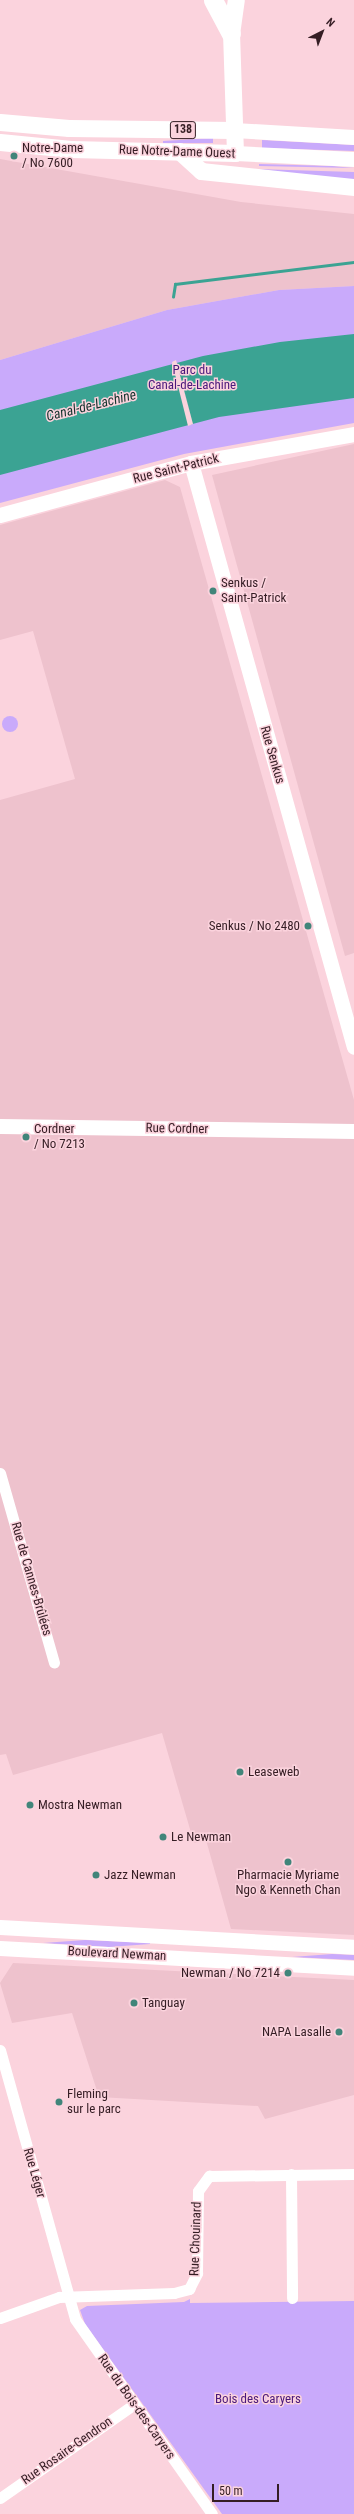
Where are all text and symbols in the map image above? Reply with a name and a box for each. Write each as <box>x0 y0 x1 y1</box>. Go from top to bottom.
north arrow <box>302 12 342 52</box>
text: N <box>324 16 337 30</box>
road number: 138 <box>169 120 197 140</box>
place label: Notre-Dame / No 7600 <box>22 141 83 172</box>
street label: Rue Notre-Dame Ouest <box>119 142 235 162</box>
marker: Notre-Dame / No 7600 <box>9 151 19 161</box>
park label: Parc du Canal-de-Lachine <box>148 363 236 394</box>
water label: Canal-de-Lachine <box>44 386 138 424</box>
street label: Rue Saint-Patrick <box>132 451 220 487</box>
place label: Senkus / Saint-Patrick <box>221 576 286 607</box>
marker: Senkus / Saint-Patrick <box>208 586 218 596</box>
street label: Rue Senkus <box>256 724 288 786</box>
place label: Senkus / No 2480 <box>209 918 300 934</box>
marker: Senkus / No 2480 <box>303 921 313 931</box>
street label: Rue Cordner <box>145 1121 209 1137</box>
place label: Cordner / No 7213 <box>34 1122 85 1153</box>
marker: Cordner / No 7213 <box>21 1132 31 1142</box>
street label: Rue de Cannes-Brûlées <box>7 1520 55 1638</box>
place label: Leaseweb <box>248 1764 299 1780</box>
marker: Leaseweb <box>235 1767 245 1777</box>
place label: Mostra Newman <box>38 1797 122 1813</box>
marker: Mostra Newman <box>25 1800 35 1810</box>
place label: Le Newman <box>171 1829 231 1845</box>
marker: Le Newman <box>158 1832 168 1842</box>
marker: Pharmacie Myriame Ngo & Kenneth Chan <box>283 1857 293 1867</box>
place label: Jazz Newman <box>104 1867 176 1883</box>
place label: Pharmacie Myriame Ngo & Kenneth Chan <box>235 1868 341 1899</box>
marker: Jazz Newman <box>91 1870 101 1880</box>
street label: Boulevard Newman <box>67 1944 167 1964</box>
place label: Newman / No 7214 <box>181 1965 280 1981</box>
marker: Newman / No 7214 <box>283 1968 293 1978</box>
place label: Tanguay <box>142 1995 185 2011</box>
marker: Tanguay <box>129 1998 139 2008</box>
place label: NAPA Lasalle <box>262 2024 331 2040</box>
marker: NAPA Lasalle <box>334 2027 344 2037</box>
place label: Fleming sur le parc <box>67 2087 121 2118</box>
marker: Fleming sur le parc <box>54 2097 64 2107</box>
street label: Rue Léger <box>19 2146 49 2200</box>
street label: Rue Chouinard <box>187 2201 205 2277</box>
street label: Rue du Bois-des-Caryers <box>94 2352 178 2462</box>
park label: Bois des Caryers <box>215 2391 301 2407</box>
street label: Rue Rosaire-Gendron <box>19 2414 115 2488</box>
scale bar <box>214 2476 281 2502</box>
text: 50 m <box>219 2484 243 2498</box>

